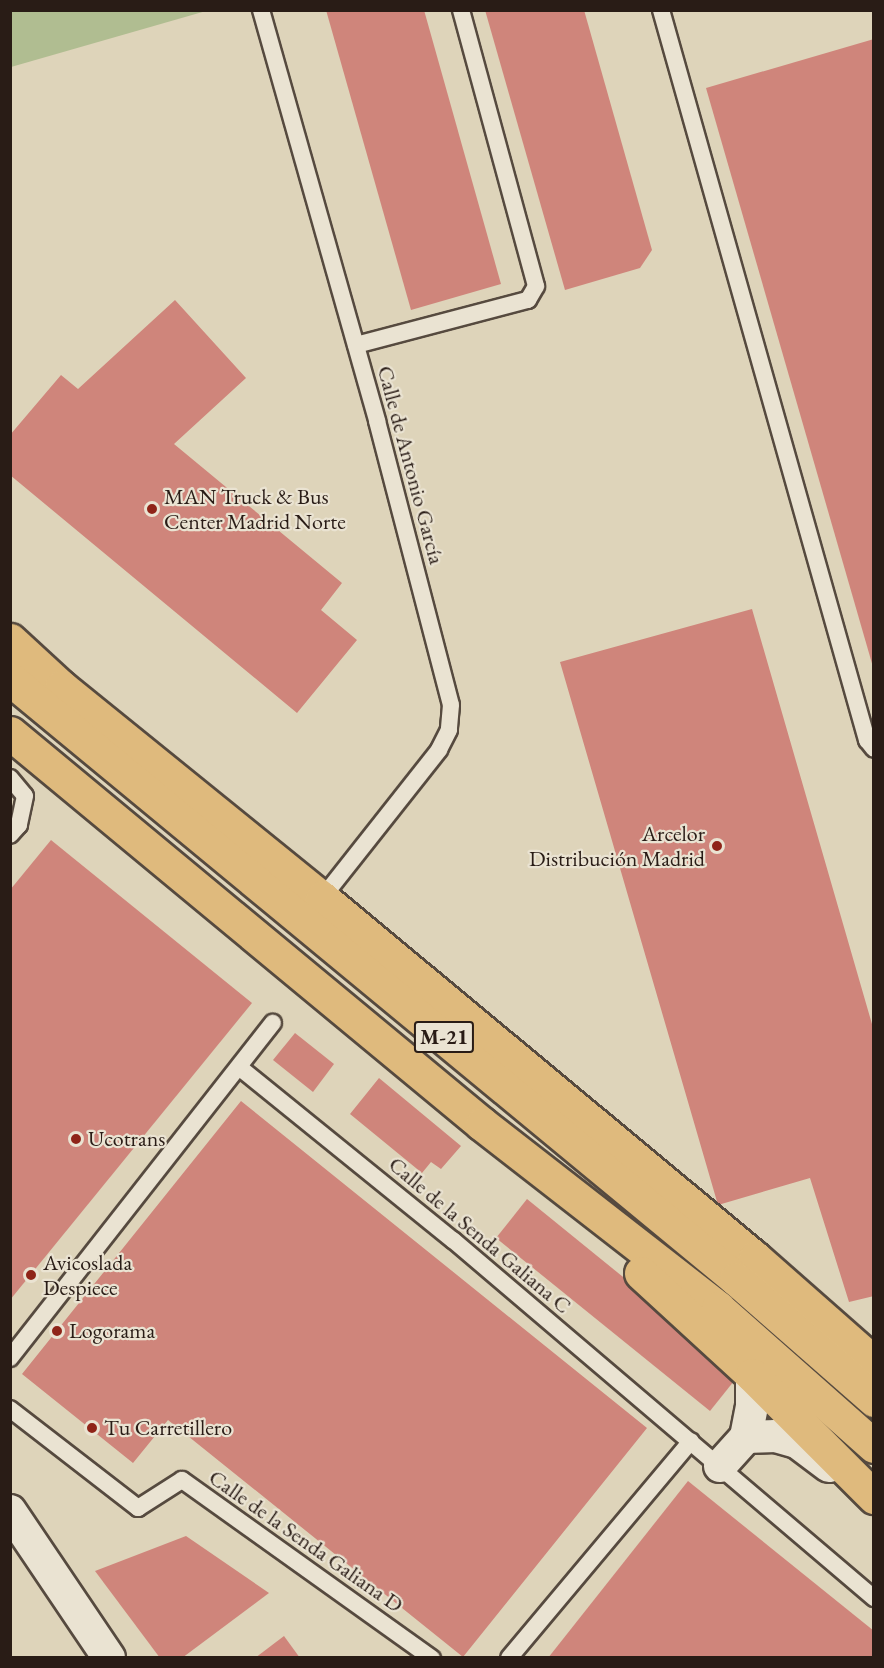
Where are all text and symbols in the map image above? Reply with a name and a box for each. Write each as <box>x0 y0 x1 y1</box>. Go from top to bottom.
street label: Calle de Antonio García <box>372 363 450 567</box>
place label: MAN Truck & Bus Center Madrid Norte <box>164 483 346 534</box>
marker: MAN Truck & Bus Center Madrid Norte <box>145 502 159 516</box>
place label: Arcelor Distribución Madrid <box>529 820 705 872</box>
marker: Arcelor Distribución Madrid <box>710 839 724 853</box>
road number: M-21 <box>412 1019 476 1055</box>
place label: Ucotrans <box>88 1126 165 1152</box>
marker: Ucotrans <box>69 1132 83 1146</box>
street label: Calle de la Senda Galiana C <box>383 1151 577 1319</box>
place label: Avicoslada Despiece <box>43 1249 132 1300</box>
marker: Avicoslada Despiece <box>24 1268 38 1282</box>
place label: Logorama <box>69 1318 155 1344</box>
marker: Logorama <box>50 1324 64 1338</box>
place label: Tu Carretillero <box>104 1415 232 1441</box>
marker: Tu Carretillero <box>85 1421 99 1435</box>
street label: Calle de la Senda Galiana D <box>204 1464 408 1618</box>

